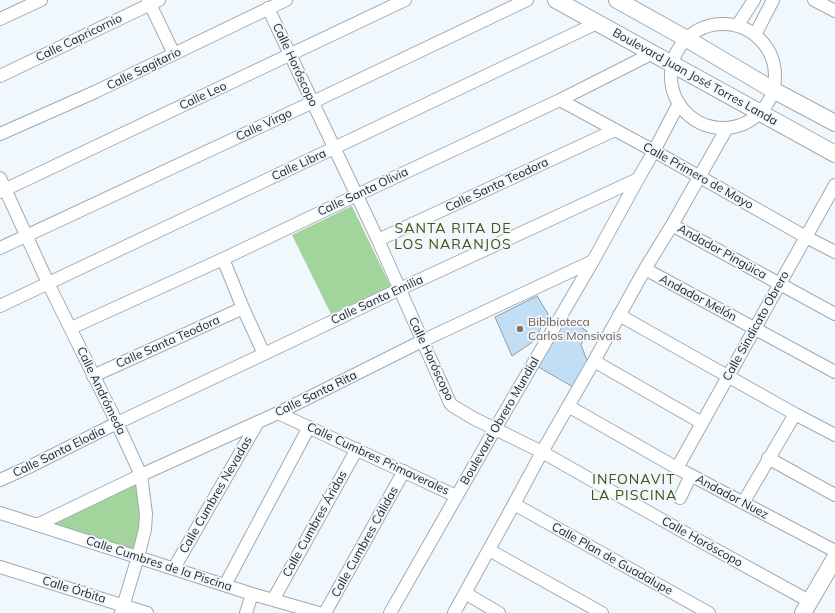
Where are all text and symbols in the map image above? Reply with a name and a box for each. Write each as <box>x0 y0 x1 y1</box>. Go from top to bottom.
street label: Calle Capricornio <box>34 11 124 65</box>
street label: Calle Horóscopo <box>269 21 321 109</box>
street label: Boulevard Juan José Torres Landa <box>610 25 780 129</box>
street label: Calle Sagitario <box>105 45 183 93</box>
street label: Calle Leo <box>177 79 229 113</box>
street label: Calle Virgo <box>234 106 294 144</box>
street label: Calle Primero de Mayo <box>640 140 756 212</box>
street label: Calle Libra <box>269 146 329 184</box>
street label: Calle Santa Teodora <box>443 155 551 215</box>
street label: Calle Santa Olivia <box>315 165 411 219</box>
district label: SANTA RITA DE LOS NARANJOS <box>394 221 512 254</box>
street label: Andador Pingüica <box>675 222 769 282</box>
street label: Calle Sindicato Obrero <box>720 268 792 384</box>
street label: Calle Santa Emilia <box>329 272 425 328</box>
street label: Andador Melón <box>657 272 739 324</box>
street label: Calle Santa Teodora <box>114 313 222 371</box>
street label: Calle Horóscopo <box>405 315 457 403</box>
place label: Biblbioteca Carlos Monsivais <box>528 315 622 343</box>
marker: Biblbioteca Carlos Monsivais <box>515 324 525 334</box>
street label: Calle Andrómeda <box>73 345 129 437</box>
street label: Boulevard Obrero Mundial <box>457 355 543 487</box>
street label: Calle Santa Rita <box>273 368 359 420</box>
street label: Calle Cumbres Primaverales <box>305 420 451 498</box>
street label: Calle Santa Elodia <box>11 423 107 481</box>
street label: Calle Cumbres Nevadas <box>177 434 255 556</box>
street label: Calle Cumbres Áridas <box>280 468 350 580</box>
district label: INFONAVIT LA PISCINA <box>591 472 677 504</box>
street label: Andador Nuez <box>693 472 771 522</box>
street label: Calle Cumbres Cálidas <box>328 484 402 600</box>
street label: Calle Horóscopo <box>659 514 745 570</box>
street label: Calle Plan de Guadalupe <box>549 520 675 598</box>
street label: Calle Cumbres de la Piscina <box>84 534 234 594</box>
street label: Calle Órbita <box>40 574 108 606</box>

